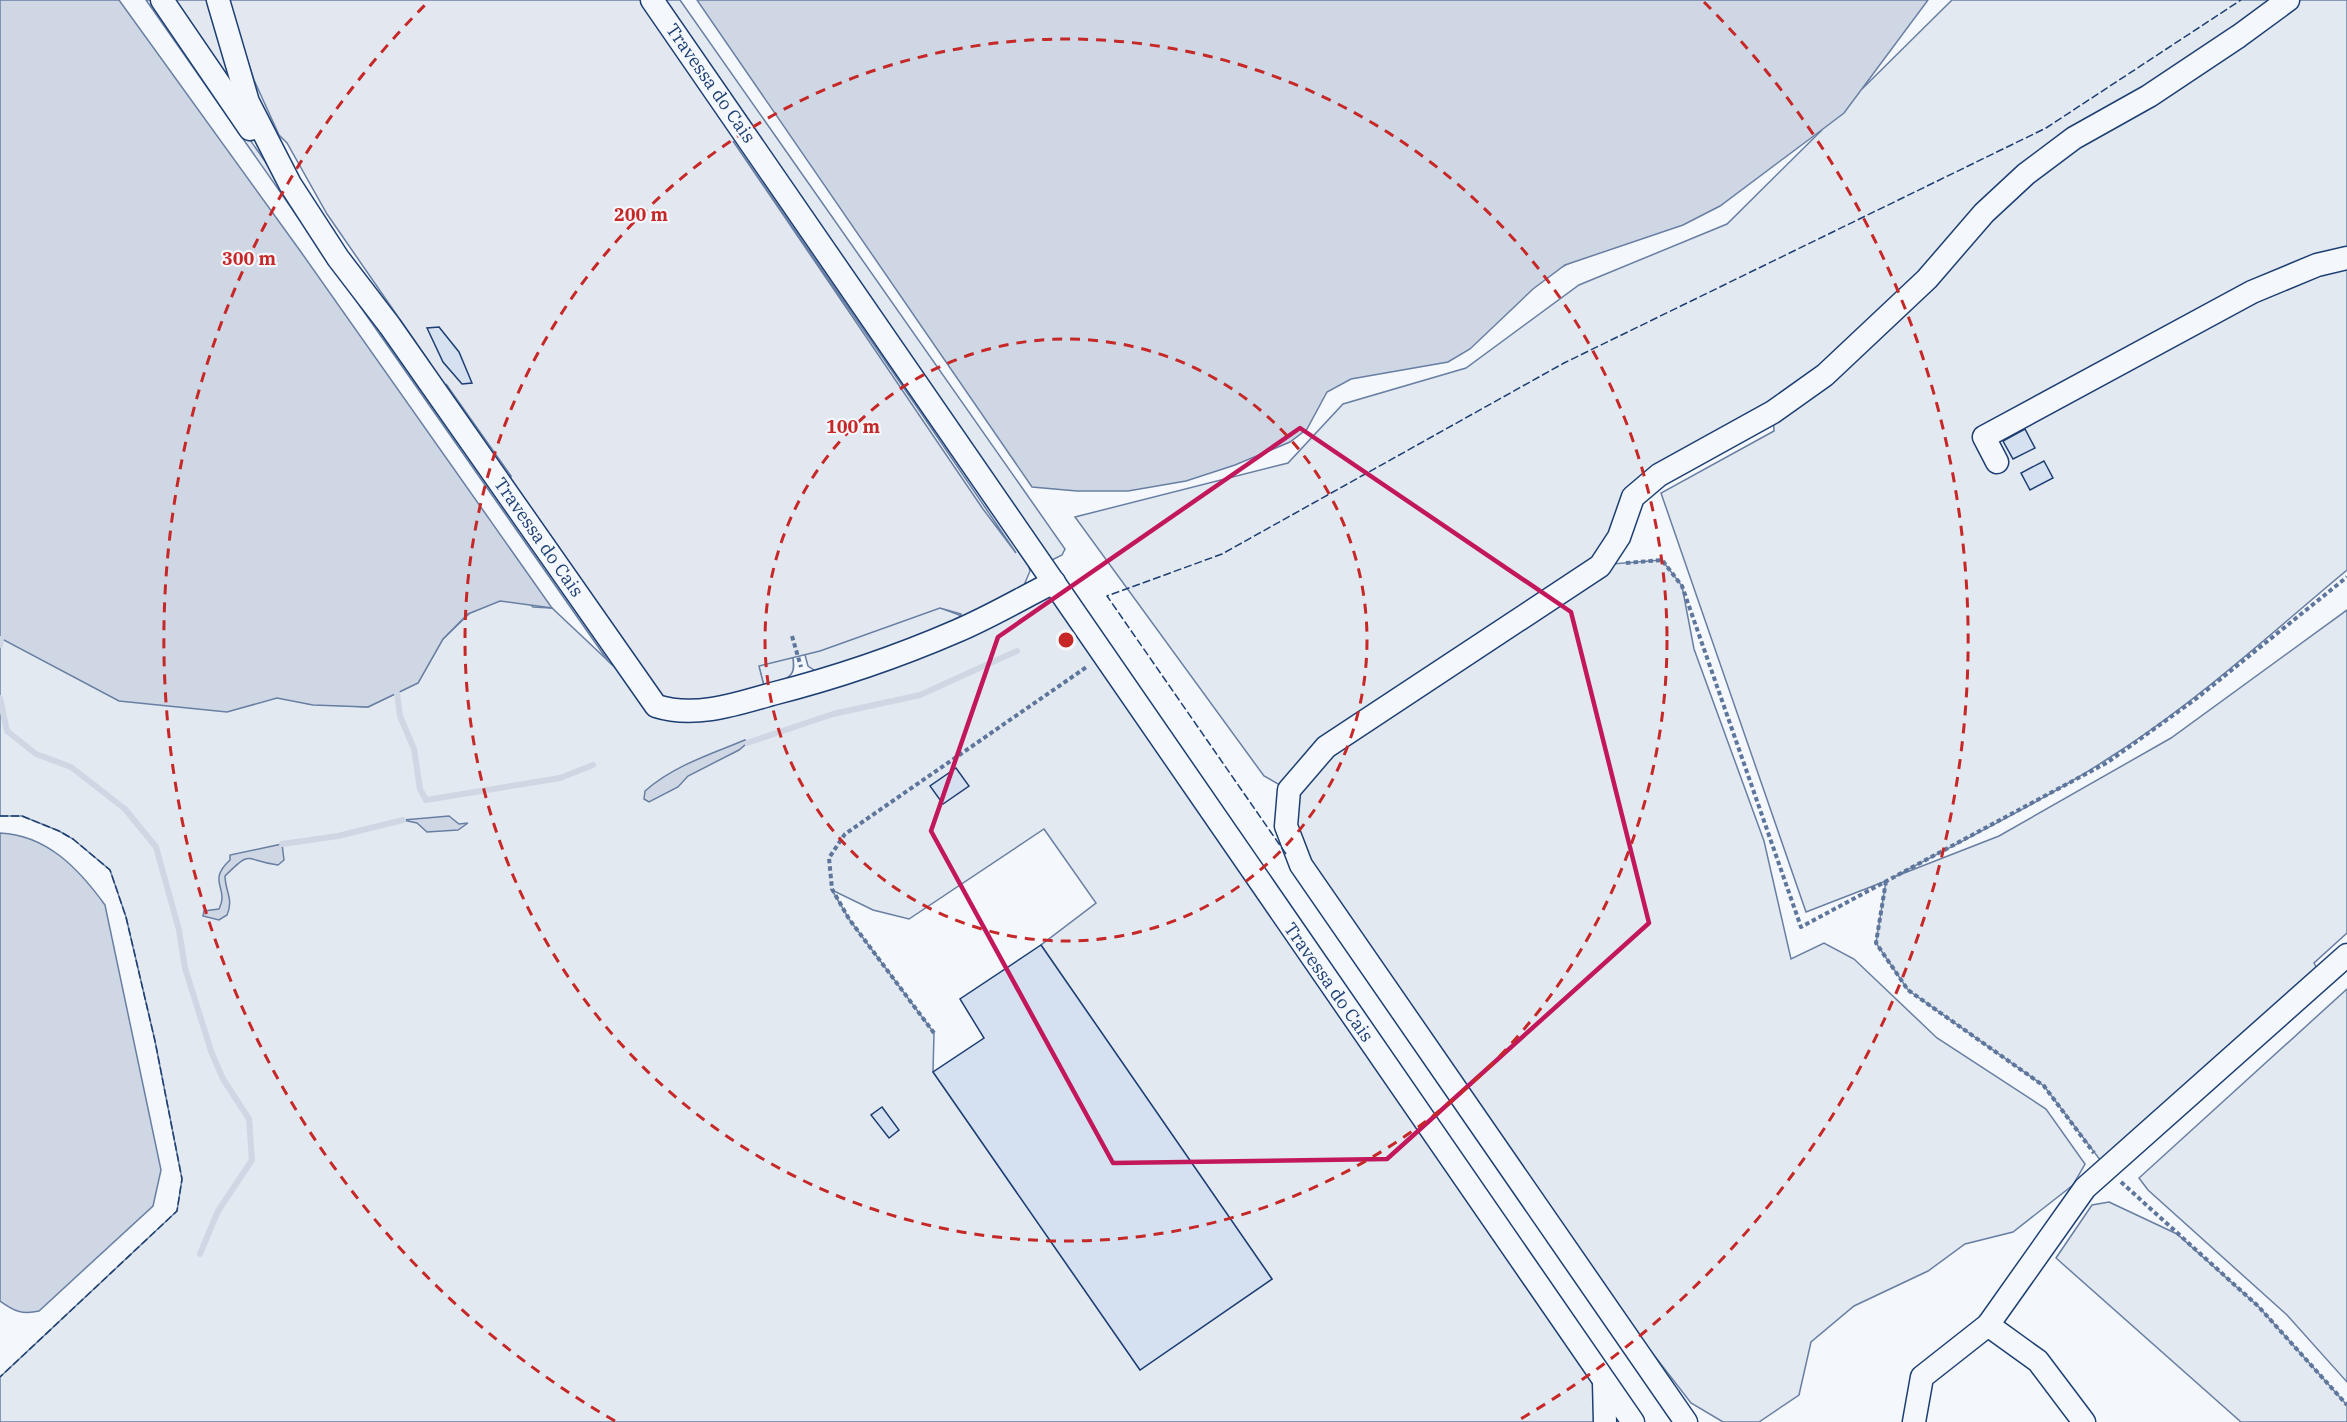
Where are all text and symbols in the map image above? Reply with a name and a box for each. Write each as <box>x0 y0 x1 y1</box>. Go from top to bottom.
street label: Travessa do Cais <box>661 19 761 147</box>
text: 200 m <box>614 203 669 226</box>
text: 300 m <box>222 247 277 270</box>
text: 100 m <box>826 415 881 438</box>
street label: Travessa do Cais <box>489 473 589 601</box>
centre of rings <box>1056 630 1076 650</box>
street label: Travessa do Cais <box>1279 918 1379 1046</box>

